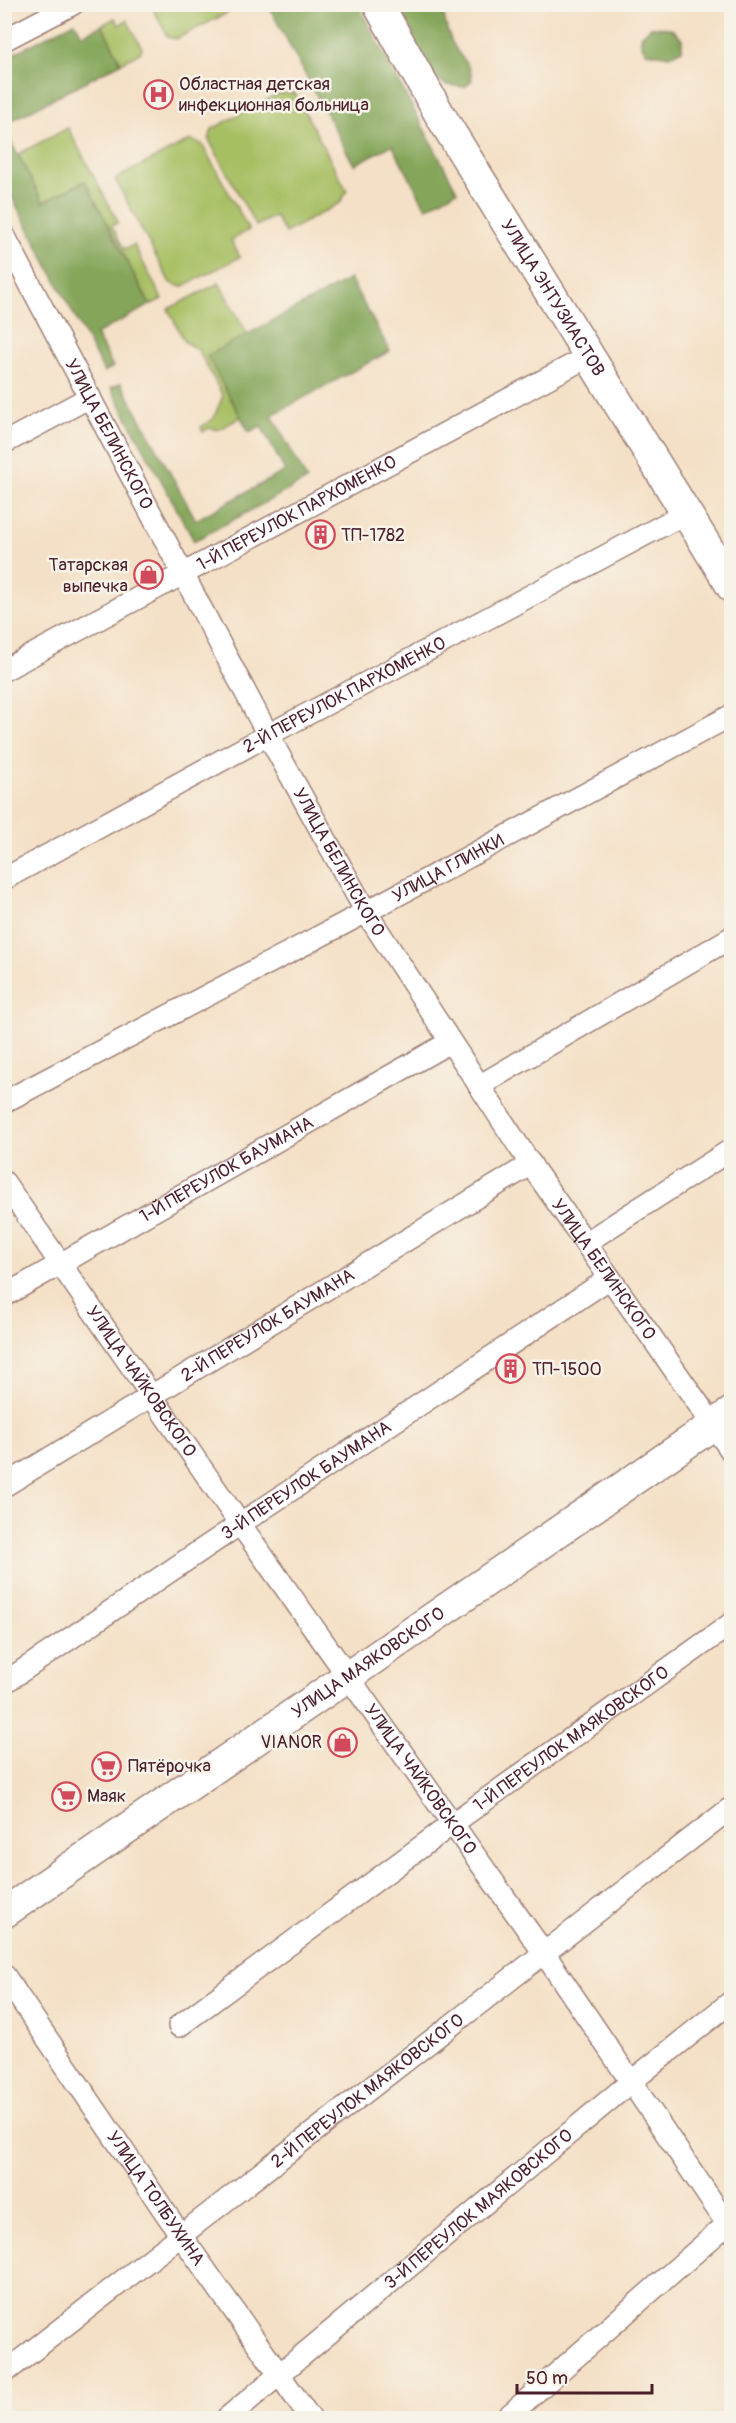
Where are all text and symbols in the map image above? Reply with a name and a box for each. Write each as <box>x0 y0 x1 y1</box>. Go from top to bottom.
place label: Областная детская инфекционная больница <box>179 73 369 117</box>
hospital icon: Областная детская инфекционная больница <box>142 78 174 110</box>
street label: УЛИЦА ЭНТУЗИАСТОВ <box>496 215 610 380</box>
street label: УЛИЦА БЕЛИНСКОГО <box>60 355 158 513</box>
street label: 1-Й ПЕРЕУЛОК ПАРХОМЕНКО <box>193 450 400 576</box>
building icon: ТП-1782 <box>304 519 336 551</box>
place label: ТП-1782 <box>341 524 405 547</box>
place label: Татарская выпечка <box>48 554 128 598</box>
shop icon: Татарская выпечка <box>133 559 165 591</box>
street label: 2-Й ПЕРЕУЛОК ПАРХОМЕНКО <box>239 631 450 758</box>
street label: УЛИЦА БЕЛИНСКОГО <box>288 784 390 941</box>
street label: УЛИЦА ГЛИНКИ <box>388 828 508 907</box>
street label: 1-Й ПЕРЕУЛОК БАУМАНА <box>135 1111 318 1228</box>
street label: УЛИЦА БЕЛИНСКОГО <box>547 1194 661 1344</box>
street label: 2-Й ПЕРЕУЛОК БАУМАНА <box>177 1263 359 1387</box>
street label: УЛИЦА ЧАЙКОВСКОГО <box>81 1301 202 1461</box>
building icon: ТП-1500 <box>495 1353 527 1385</box>
place label: ТП-1500 <box>532 1358 602 1381</box>
street label: 3-Й ПЕРЕУЛОК БАУМАНА <box>217 1415 396 1545</box>
street label: УЛИЦА МАЯКОВСКОГО <box>287 1602 449 1723</box>
street label: 1-Й ПЕРЕУЛОК МАЯКОВСКОГО <box>469 1661 673 1817</box>
street label: УЛИЦА ЧАЙКОВСКОГО <box>360 1699 482 1859</box>
shop icon: VIANOR <box>327 1726 359 1758</box>
place label: VIANOR <box>260 1731 322 1754</box>
supermarket icon: Пятёрочка <box>91 1750 123 1782</box>
place label: Пятёрочка <box>128 1755 211 1778</box>
supermarket icon: Маяк <box>50 1780 82 1812</box>
place label: Маяк <box>87 1785 126 1808</box>
street label: 2-Й ПЕРЕУЛОК МАЯКОВСКОГО <box>266 2008 468 2173</box>
street label: 3-Й ПЕРЕУЛОК МАЯКОВСКОГО <box>379 2124 577 2294</box>
street label: УЛИЦА ТОЛБУХИНА <box>102 2126 210 2270</box>
scale bar <box>517 2357 652 2395</box>
text: 50 m <box>526 2367 568 2390</box>

